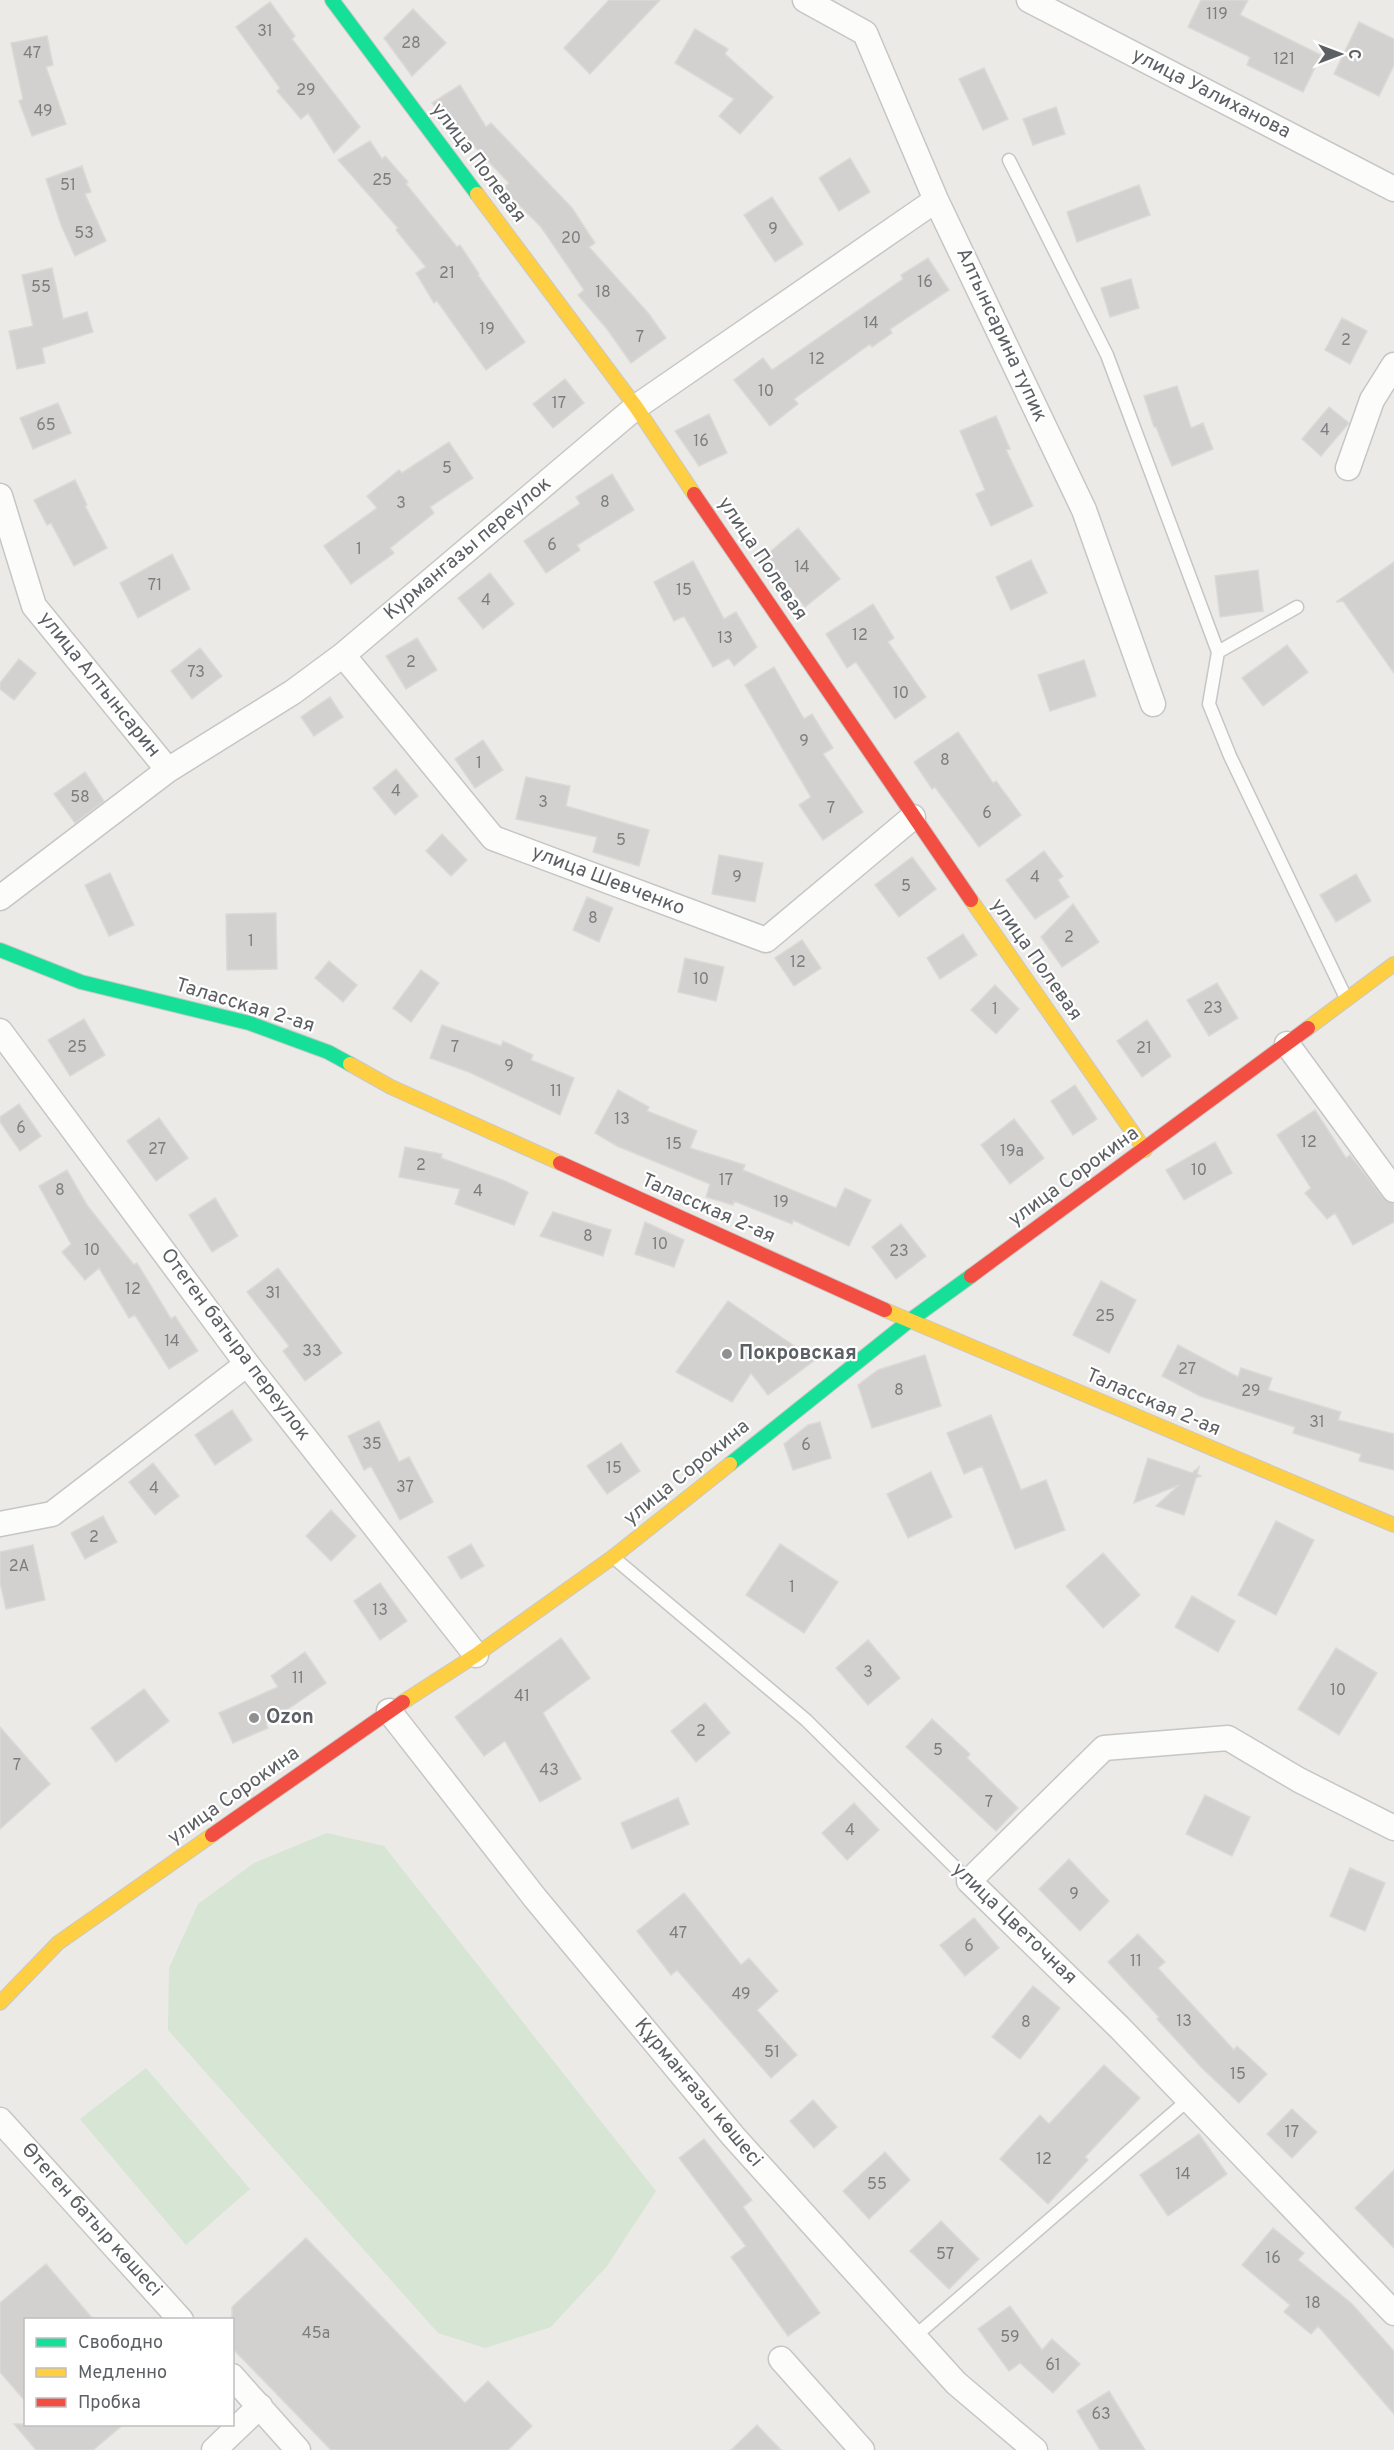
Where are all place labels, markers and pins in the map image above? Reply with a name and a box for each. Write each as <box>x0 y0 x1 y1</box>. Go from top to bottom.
place label: Покровская <box>739 1341 857 1367</box>
marker: Покровская <box>720 1347 734 1361</box>
place label: Ozon <box>266 1705 314 1731</box>
marker: Ozon <box>247 1711 261 1725</box>

